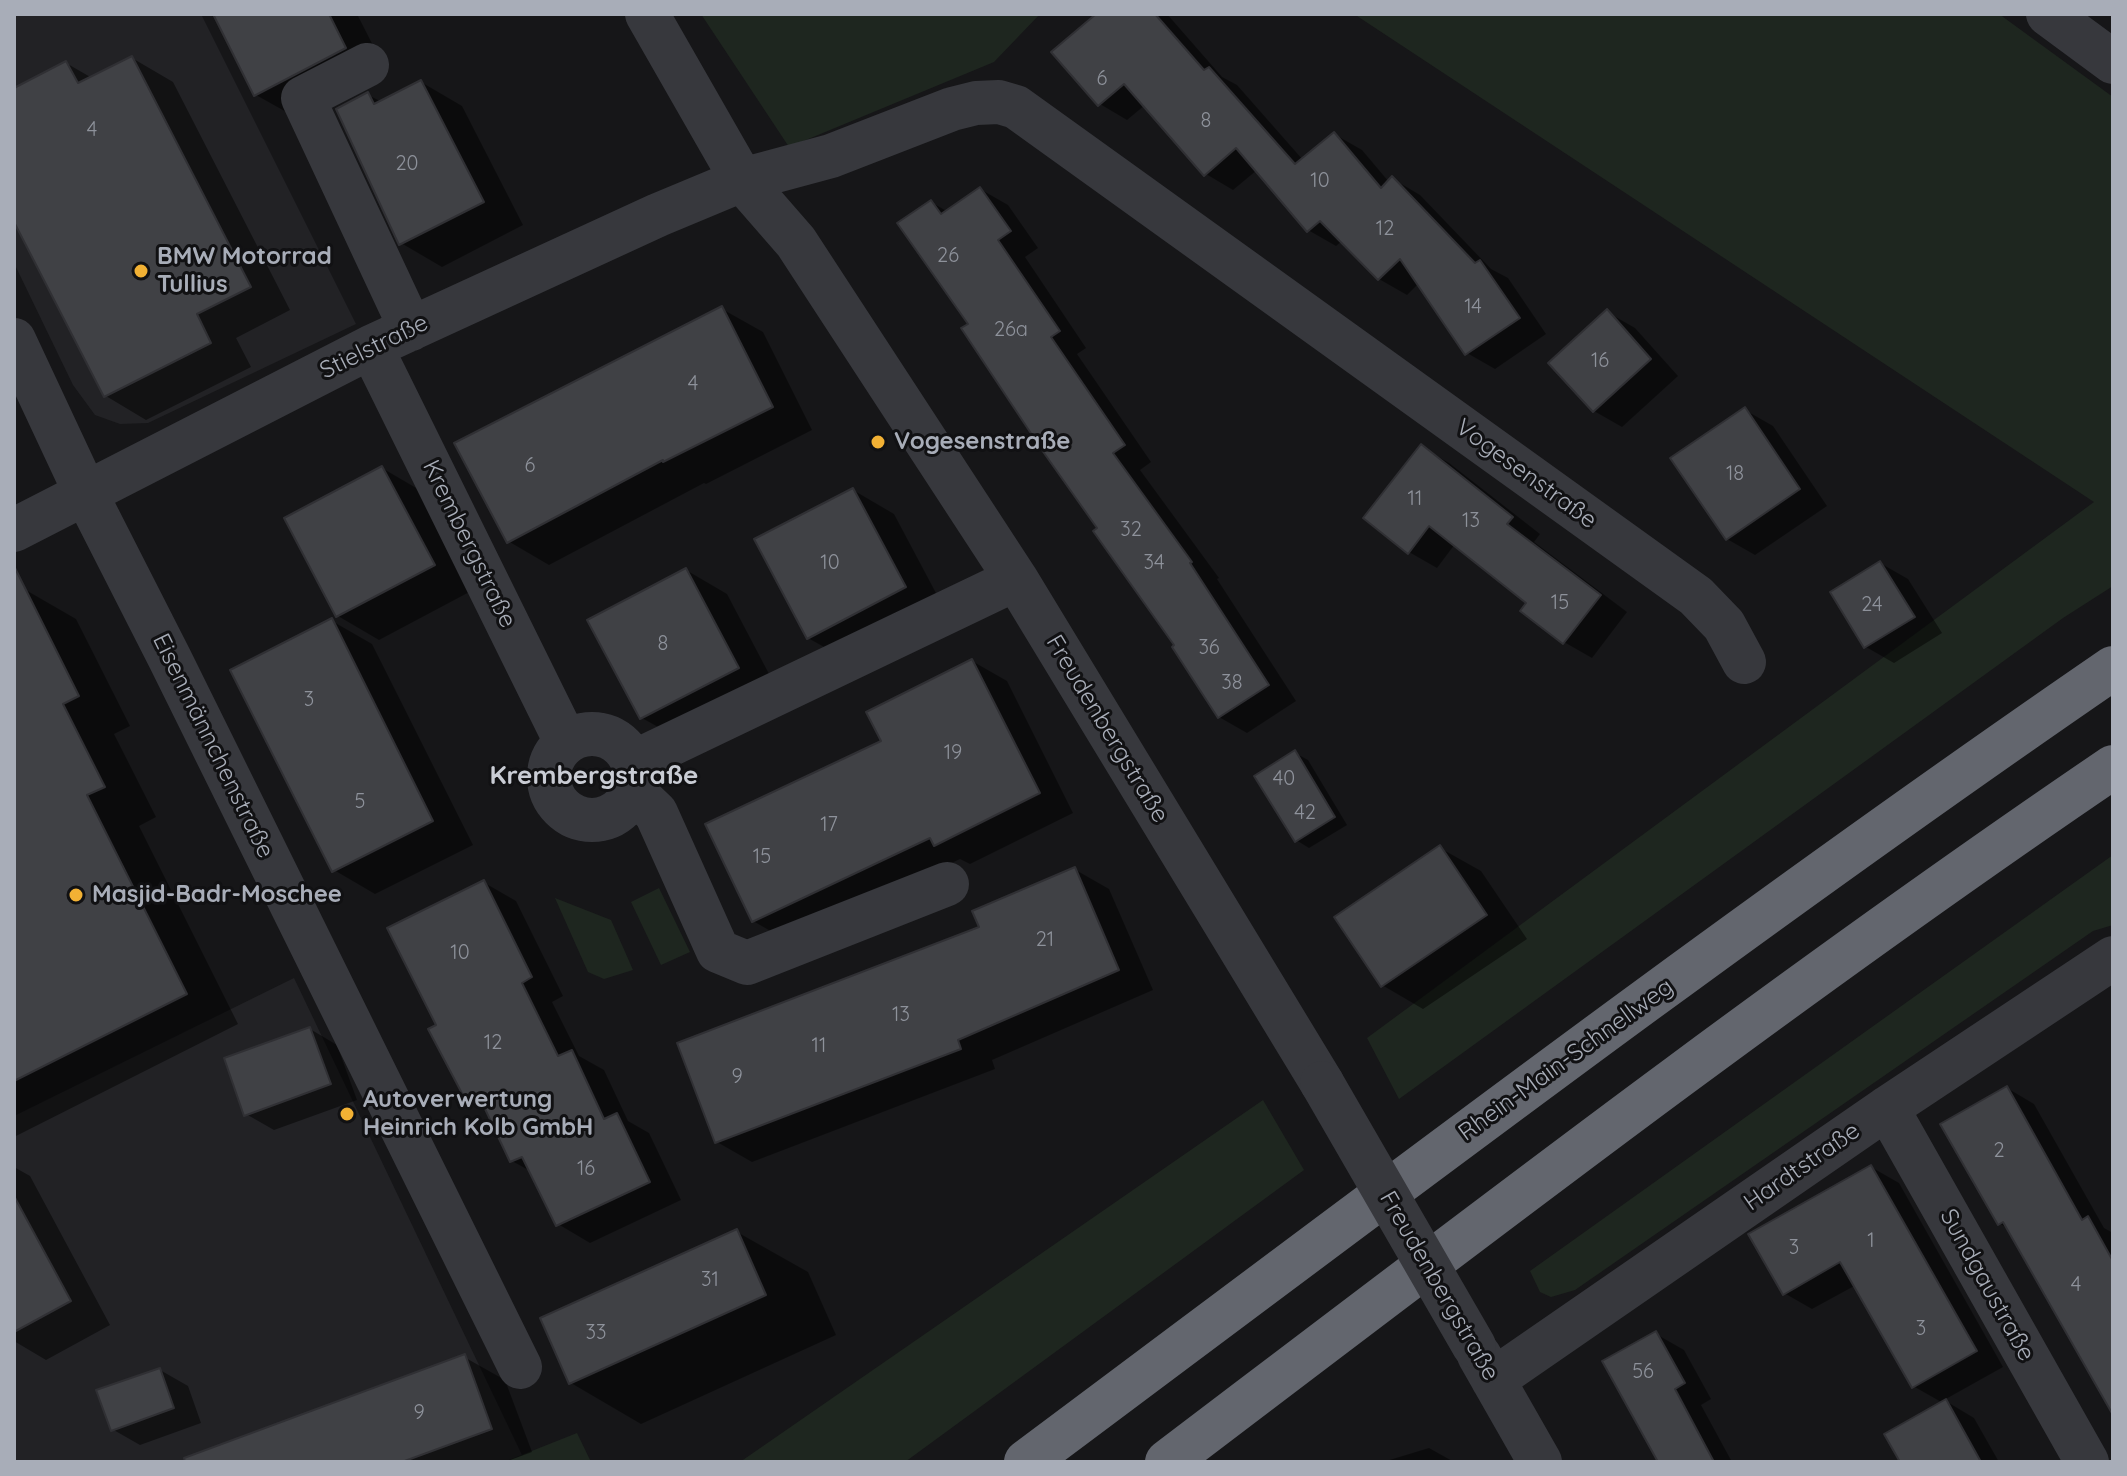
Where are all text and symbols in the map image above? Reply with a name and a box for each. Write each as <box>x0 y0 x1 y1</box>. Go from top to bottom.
house number: 6 <box>1097 67 1107 91</box>
house number: 8 <box>1201 109 1211 133</box>
house number: 4 <box>87 118 97 142</box>
house number: 20 <box>396 152 418 176</box>
house number: 10 <box>1310 169 1330 193</box>
house number: 12 <box>1376 217 1394 241</box>
place label: BMW Motorrad Tullius <box>157 243 332 299</box>
house number: 26 <box>937 244 959 268</box>
marker: BMW Motorrad Tullius <box>132 262 150 280</box>
house number: 14 <box>1464 295 1482 319</box>
street label: Stielstraße <box>315 308 433 386</box>
house number: 26a <box>994 318 1028 342</box>
house number: 16 <box>1591 349 1609 373</box>
house number: 4 <box>688 372 698 396</box>
street label: Vogesenstraße <box>1450 413 1602 535</box>
place label: Vogesenstraße <box>894 428 1070 456</box>
marker: Vogesenstraße <box>869 433 887 451</box>
house number: 6 <box>525 454 535 478</box>
street label: Krembergstraße <box>416 456 522 632</box>
house number: 18 <box>1726 462 1744 486</box>
house number: 11 <box>1408 487 1422 511</box>
house number: 13 <box>1462 509 1480 533</box>
house number: 32 <box>1120 518 1142 542</box>
house number: 10 <box>820 551 840 575</box>
house number: 34 <box>1143 551 1165 575</box>
house number: 15 <box>1551 591 1569 615</box>
house number: 24 <box>1861 593 1883 617</box>
street label: Eisenmännchenstraße <box>146 629 280 863</box>
street label: Freudenbergstraße <box>1040 630 1174 828</box>
house number: 8 <box>658 632 668 656</box>
house number: 36 <box>1198 636 1220 660</box>
house number: 38 <box>1221 671 1243 695</box>
house number: 3 <box>304 688 314 712</box>
house number: 19 <box>944 741 962 765</box>
district label: Krembergstraße <box>490 760 698 792</box>
house number: 40 <box>1273 767 1295 791</box>
house number: 5 <box>355 790 365 814</box>
house number: 42 <box>1294 801 1316 825</box>
house number: 17 <box>820 813 838 837</box>
house number: 15 <box>753 845 771 869</box>
place label: Masjid-Badr-Moschee <box>92 881 342 909</box>
marker: Masjid-Badr-Moschee <box>67 886 85 904</box>
house number: 21 <box>1036 928 1054 952</box>
house number: 10 <box>450 941 470 965</box>
street label: Rhein-Main-Schnellweg <box>1453 972 1679 1148</box>
house number: 13 <box>892 1003 910 1027</box>
house number: 12 <box>484 1031 502 1055</box>
house number: 11 <box>812 1034 826 1058</box>
house number: 9 <box>731 1065 743 1089</box>
place label: Autoverwertung Heinrich Kolb GmbH <box>363 1086 593 1142</box>
marker: Autoverwertung Heinrich Kolb GmbH <box>338 1105 356 1123</box>
street label: Hardtstraße <box>1739 1117 1865 1217</box>
house number: 2 <box>1993 1139 2005 1163</box>
house number: 16 <box>577 1157 595 1181</box>
street label: Freudenbergstraße <box>1373 1186 1505 1386</box>
street label: Sundgaustraße <box>1933 1204 2041 1366</box>
house number: 1 <box>1867 1229 1875 1253</box>
house number: 3 <box>1789 1236 1799 1260</box>
house number: 31 <box>701 1268 719 1292</box>
house number: 4 <box>2071 1273 2081 1297</box>
house number: 3 <box>1916 1317 1926 1341</box>
house number: 33 <box>586 1321 606 1345</box>
house number: 56 <box>1632 1360 1654 1384</box>
house number: 9 <box>413 1401 425 1425</box>

